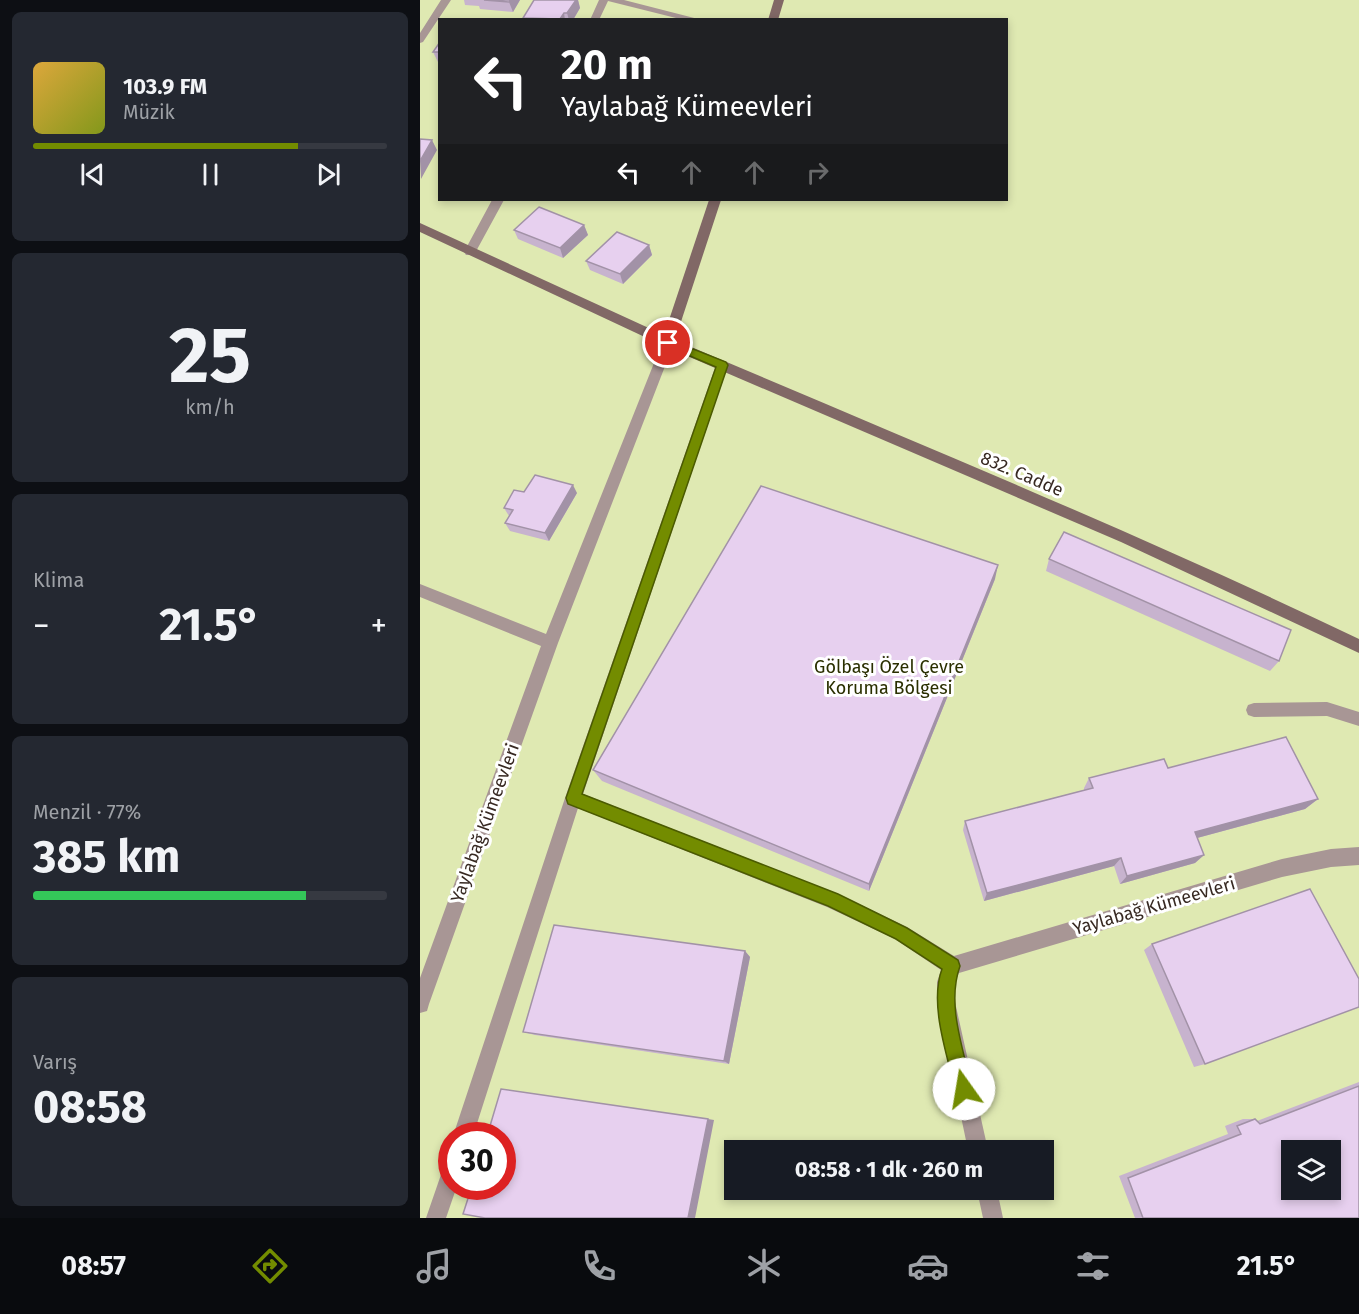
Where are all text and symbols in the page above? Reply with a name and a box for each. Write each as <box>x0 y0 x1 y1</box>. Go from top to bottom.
text: 20 m <box>561 40 653 90</box>
icon: left <box>462 42 540 120</box>
text: 103.9 FM <box>123 73 207 100</box>
text: Yaylabağ Kümeevleri <box>561 91 813 123</box>
text: Müzik <box>123 100 175 124</box>
icon: left <box>612 156 645 189</box>
icon: ahead <box>675 156 708 189</box>
icon: ahead <box>738 156 771 189</box>
icon: right <box>801 156 834 189</box>
icon: previous <box>76 158 109 191</box>
icon: pause <box>194 158 227 191</box>
icon: next <box>312 158 345 191</box>
text: 25 <box>169 309 251 403</box>
pin <box>642 317 693 368</box>
icon: arrive <box>651 326 684 359</box>
text: km/h <box>185 395 235 419</box>
street label: 832. Cadde <box>977 447 1067 501</box>
text: Klima <box>33 568 84 592</box>
text: 21.5° <box>159 598 261 652</box>
text: − <box>33 606 50 646</box>
text: + <box>371 606 387 646</box>
park label: Gölbaşı Özel Çevre Koruma Bölgesi <box>814 656 964 699</box>
street label: Yaylabağ Kümeevleri <box>446 740 524 906</box>
text: Menzil · 77% <box>33 800 141 824</box>
text: 385 km <box>33 830 180 884</box>
street label: Yaylabağ Kümeevleri <box>1070 872 1238 940</box>
text: Varış <box>33 1050 77 1074</box>
position arrow <box>932 1057 996 1121</box>
text: 08:58 <box>33 1080 147 1134</box>
speed limit sign: 30 <box>438 1122 516 1200</box>
map controls <box>1281 1140 1341 1200</box>
button: layers <box>1281 1140 1341 1200</box>
text: 08:58 · 1 dk · 260 m <box>795 1156 983 1183</box>
icon: directions <box>249 1245 291 1287</box>
icon: music <box>413 1245 455 1287</box>
icon: phone <box>578 1245 620 1287</box>
icon: climate <box>743 1245 785 1287</box>
icon: car <box>907 1245 949 1287</box>
icon: filters <box>1072 1245 1114 1287</box>
text: 08:57 <box>61 1250 126 1282</box>
text: 21.5° <box>1237 1250 1298 1282</box>

